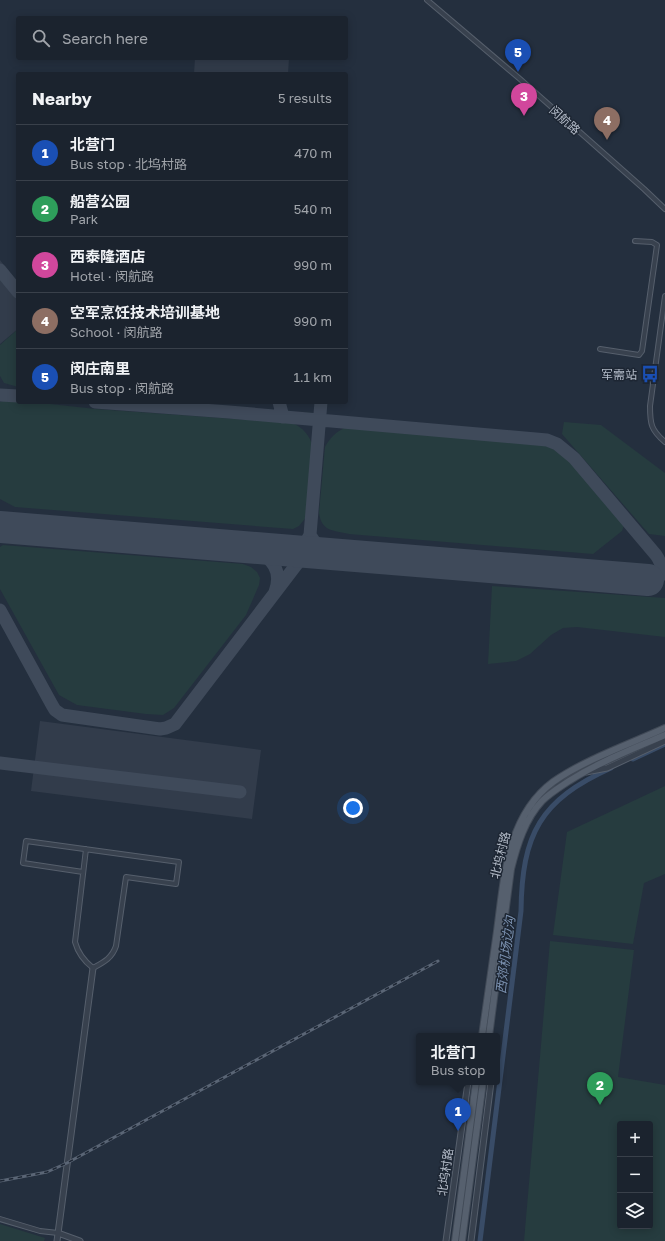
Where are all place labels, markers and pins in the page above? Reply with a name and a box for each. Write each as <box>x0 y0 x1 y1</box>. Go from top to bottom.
pin: 5 <box>505 39 531 72</box>
pin: 3 <box>511 83 537 116</box>
pin: 4 <box>594 107 620 140</box>
bus stop icon: 军需站 <box>640 364 660 384</box>
place label: 军需站 <box>601 367 637 382</box>
pin: 2 <box>587 1072 613 1105</box>
pin: 1 <box>445 1098 471 1131</box>

